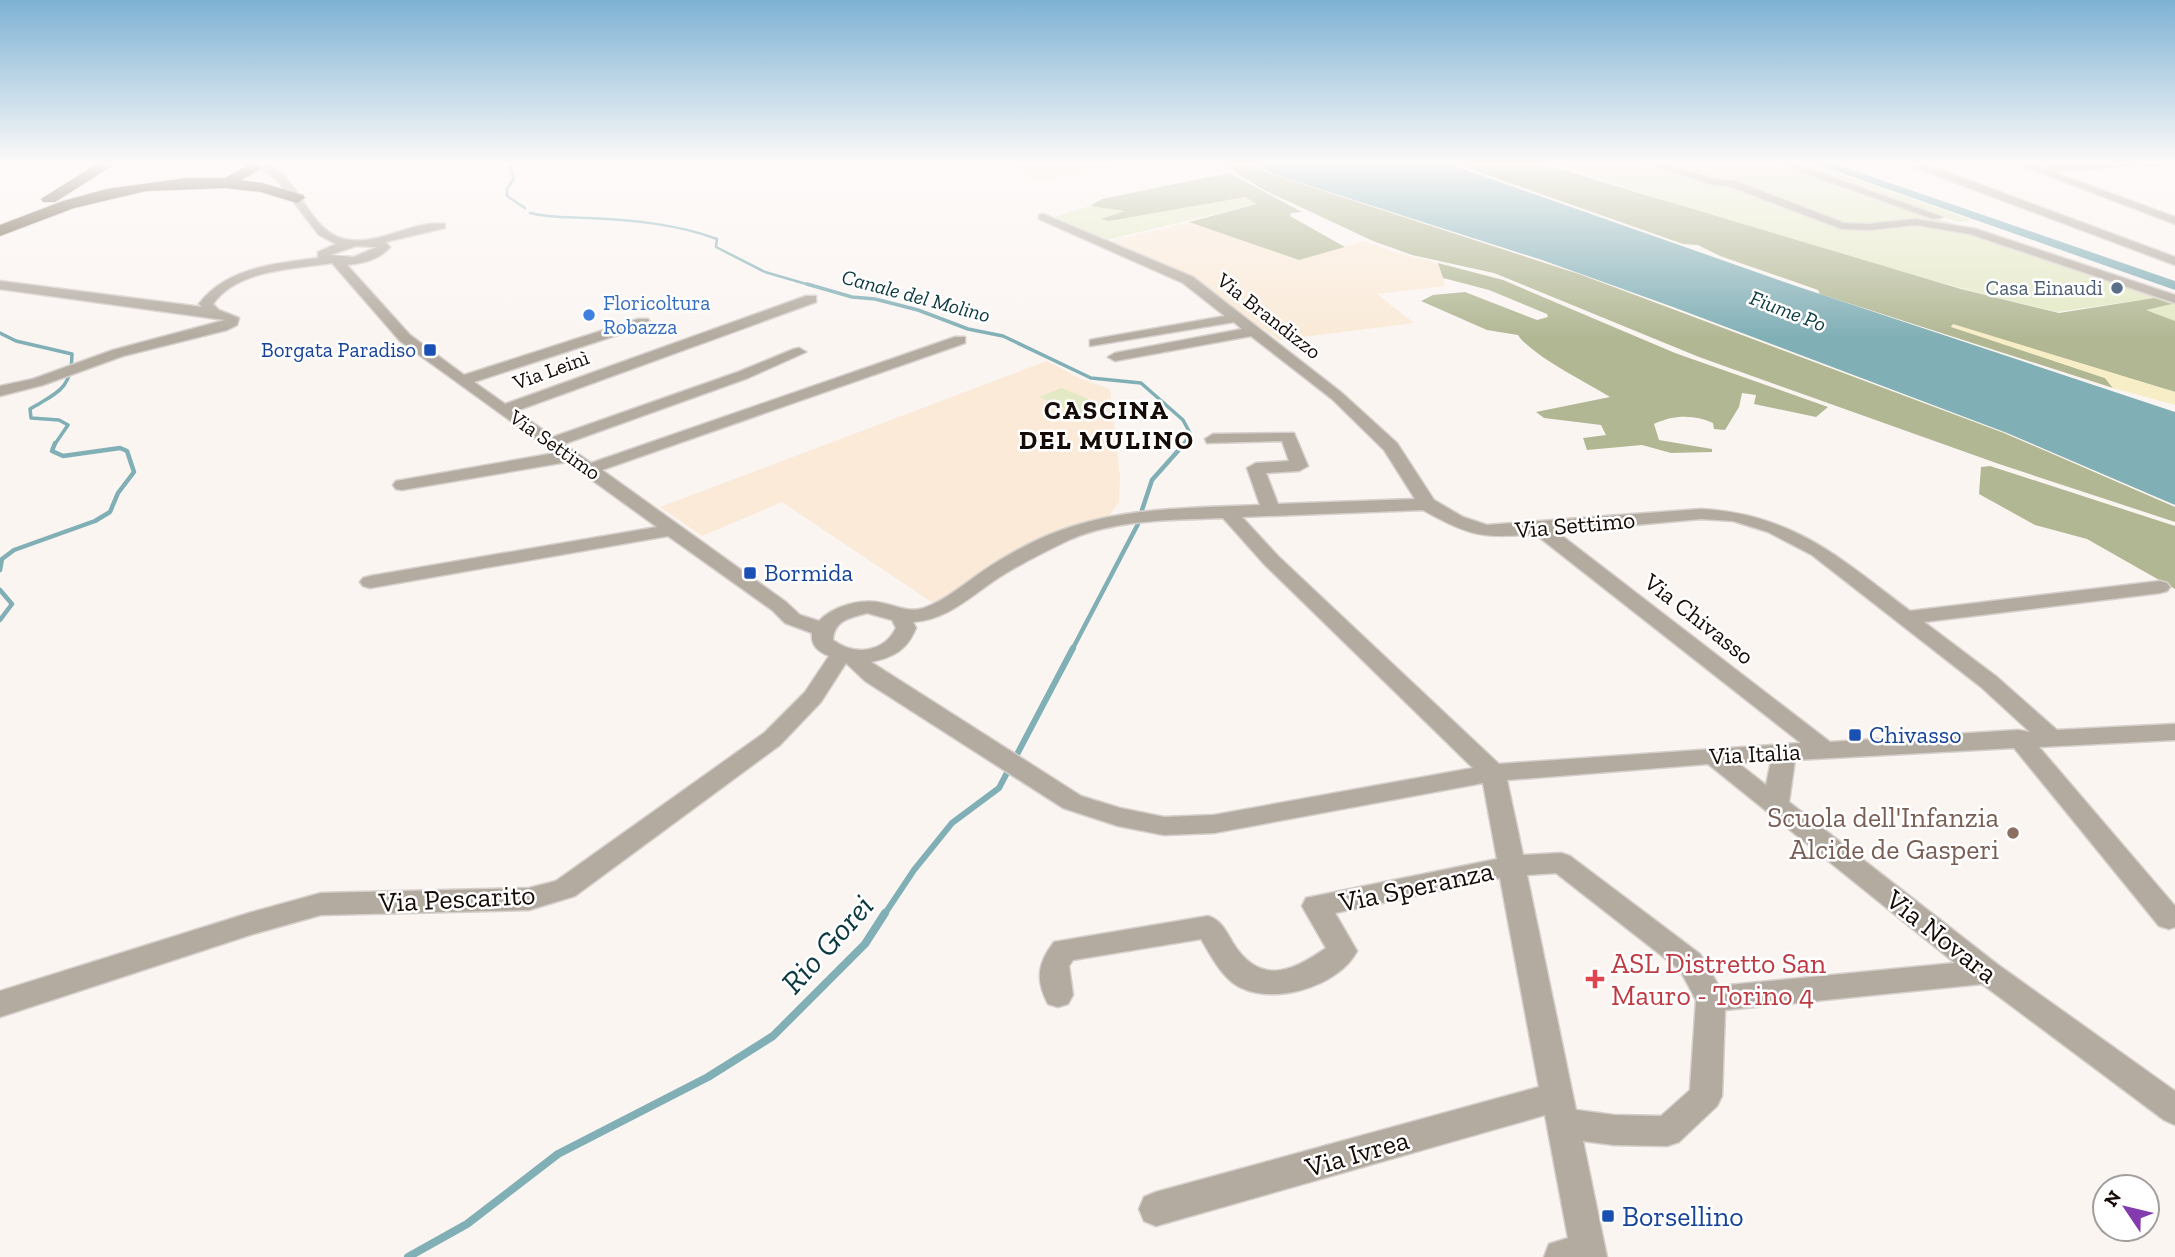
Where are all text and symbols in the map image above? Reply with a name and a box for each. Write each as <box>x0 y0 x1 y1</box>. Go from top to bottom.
water label: Canale del Molino <box>839 264 993 327</box>
street label: Via Brandizzo <box>1211 267 1326 364</box>
place label: Casa Einaudi <box>1986 275 2103 300</box>
marker: Casa Einaudi <box>2109 280 2125 296</box>
water label: Fiume Po <box>1747 285 1830 336</box>
place label: Floricoltura Robazza <box>603 290 710 339</box>
marker: Floricoltura Robazza <box>581 307 597 323</box>
place label: Borgata Paradiso <box>261 337 416 362</box>
marker: Borgata Paradiso <box>422 342 438 358</box>
street label: Via Leinì <box>508 344 592 395</box>
district label: CASCINA DEL MULINO <box>1019 394 1195 456</box>
street label: Via Settimo <box>504 404 606 485</box>
street label: Via Settimo <box>1513 505 1636 544</box>
place label: Bormida <box>764 558 853 587</box>
marker: Bormida <box>742 565 758 581</box>
street label: Via Chivasso <box>1638 566 1760 670</box>
place label: Chivasso <box>1869 720 1962 749</box>
marker: Chivasso <box>1847 727 1863 743</box>
street label: Via Italia <box>1708 737 1802 770</box>
place label: Scuola dell'Infanzia Alcide de Gasperi <box>1767 801 1999 866</box>
marker: Scuola dell'Infanzia Alcide de Gasperi <box>2005 825 2021 841</box>
street label: Via Speranza <box>1335 854 1497 919</box>
street label: Via Pescarito <box>377 878 536 919</box>
street label: Via Novara <box>1879 882 2004 990</box>
water label: Rio Gorei <box>773 887 881 1001</box>
place label: ASL Distretto San Mauro - Torino 4 <box>1611 947 1826 1012</box>
marker: ASL Distretto San Mauro - Torino 4 <box>1585 969 1605 989</box>
street label: Via Ivrea <box>1301 1123 1413 1184</box>
north arrow <box>2091 1173 2161 1243</box>
text: N <box>2099 1186 2126 1211</box>
place label: Borsellino <box>1622 1200 1744 1233</box>
marker: Borsellino <box>1600 1208 1616 1224</box>

